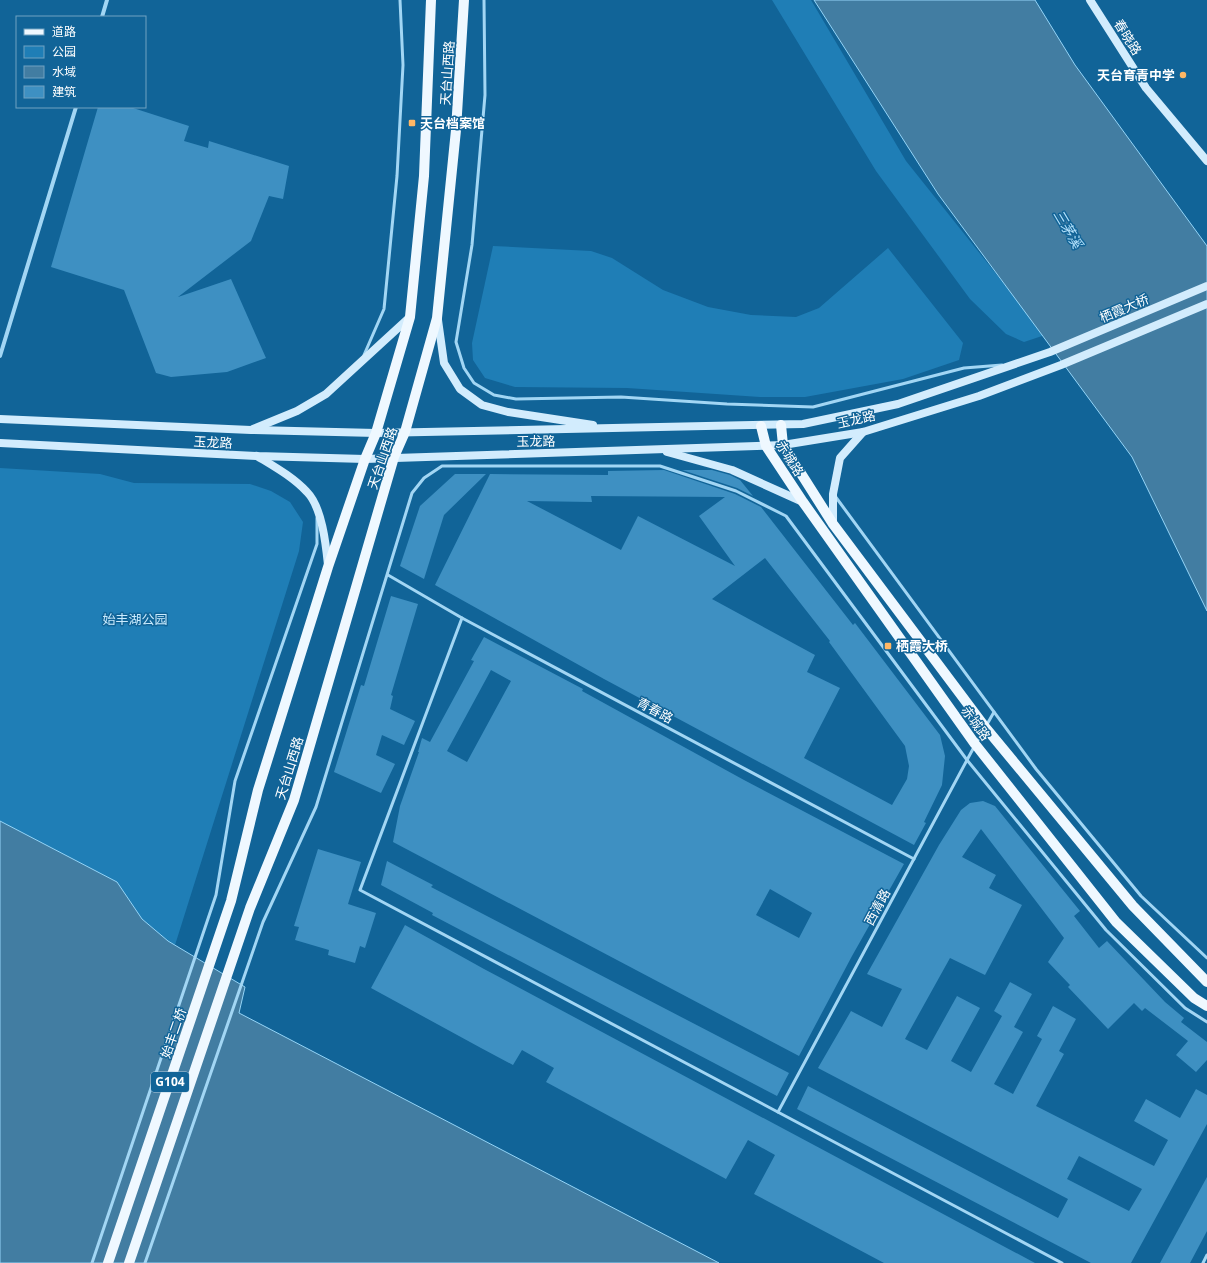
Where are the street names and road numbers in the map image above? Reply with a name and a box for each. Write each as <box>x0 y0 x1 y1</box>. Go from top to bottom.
street label: 春晓路 <box>1110 16 1146 58</box>
street label: 天台山西路 <box>436 40 458 106</box>
street label: 栖霞大桥 <box>1097 290 1151 326</box>
street label: 玉龙路 <box>835 406 877 432</box>
street label: 天台山西路 <box>363 424 401 492</box>
street label: 玉龙路 <box>193 432 233 452</box>
street label: 玉龙路 <box>516 432 556 450</box>
street label: 赤城路 <box>772 437 808 479</box>
street label: 青春路 <box>634 693 676 727</box>
street label: 赤城路 <box>957 702 995 744</box>
street label: 天台山西路 <box>271 734 307 802</box>
street label: 西清路 <box>860 886 894 928</box>
street label: 始丰二桥 <box>156 1005 190 1061</box>
road number: G104 <box>151 1072 189 1092</box>

